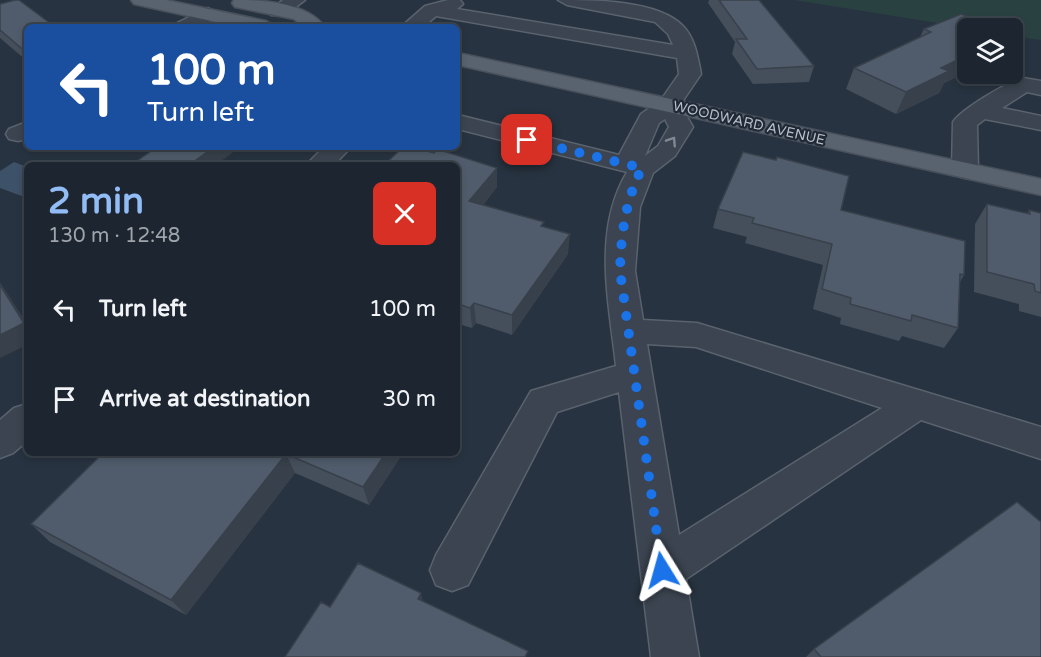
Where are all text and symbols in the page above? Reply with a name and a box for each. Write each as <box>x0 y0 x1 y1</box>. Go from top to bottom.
map controls <box>957 18 1023 84</box>
button: layers <box>957 18 1023 84</box>
text: 100 m <box>147 45 276 96</box>
icon: left <box>48 48 126 126</box>
text: Turn left <box>147 96 254 129</box>
street label: WOODWARD AVENUE <box>671 97 827 149</box>
pin <box>501 114 552 165</box>
icon: arrive <box>510 123 543 156</box>
one-way arrow <box>665 137 677 147</box>
text: 2 min <box>48 180 144 223</box>
button: close <box>373 182 436 245</box>
text: 130 m · 12:48 <box>48 224 180 248</box>
icon: left <box>48 293 81 326</box>
text: Turn left <box>99 296 187 322</box>
text: 100 m <box>369 296 436 322</box>
icon: arrive <box>48 383 81 416</box>
text: Arrive at destination <box>99 386 310 412</box>
text: 30 m <box>382 386 436 412</box>
position arrow <box>630 538 694 602</box>

